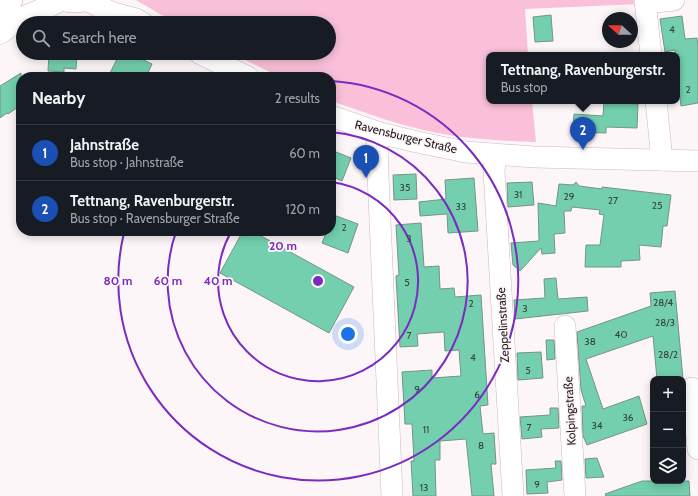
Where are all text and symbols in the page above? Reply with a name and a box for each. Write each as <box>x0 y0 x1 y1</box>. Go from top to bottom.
north arrow <box>602 12 638 48</box>
search box <box>16 16 336 60</box>
house number: 4 <box>669 23 675 36</box>
icon: search <box>30 27 52 49</box>
text: Search here <box>62 29 137 47</box>
popup <box>486 52 680 104</box>
text: Tettnang, Ravenburgerstr. <box>501 61 665 79</box>
text: Bus stop <box>501 79 548 95</box>
house number: 2 <box>685 83 691 96</box>
text: Nearby <box>32 88 85 108</box>
text: 2 results <box>275 90 320 106</box>
street label: Ravensburger Straße <box>353 117 459 156</box>
pin: 2 <box>570 117 596 150</box>
text: Jahnstraße <box>70 136 139 154</box>
text: 1 <box>43 145 47 161</box>
text: 60 m <box>289 145 320 161</box>
pin: 1 <box>353 145 379 178</box>
text: Bus stop · Jahnstraße <box>70 154 184 170</box>
house number: 35 <box>400 181 410 194</box>
house number: 31 <box>514 188 522 201</box>
house number: 29 <box>564 190 575 203</box>
text: Tettnang, Ravenburgerstr. <box>70 192 235 210</box>
house number: 27 <box>608 194 618 207</box>
house number: 25 <box>652 199 662 212</box>
house number: 33 <box>456 200 466 213</box>
text: 2 <box>42 201 48 217</box>
text: 120 m <box>286 201 320 217</box>
text: Bus stop · Ravensburger Straße <box>70 210 240 226</box>
house number: 2 <box>341 221 347 234</box>
house number: 3 <box>406 232 412 245</box>
text: 20 m <box>269 238 297 253</box>
text: 80 m <box>104 273 132 288</box>
text: 60 m <box>154 273 182 288</box>
text: 40 m <box>203 273 233 288</box>
centre of rings <box>311 274 325 288</box>
house number: 5 <box>404 276 410 289</box>
street label: Zeppelinstraße <box>493 287 512 363</box>
house number: 28/4 <box>653 296 673 309</box>
house number: 2 <box>468 297 474 310</box>
house number: 3 <box>522 302 528 315</box>
house number: 28/3 <box>655 316 675 329</box>
your location <box>338 324 358 344</box>
house number: 40 <box>615 328 627 341</box>
house number: 7 <box>406 329 412 342</box>
house number: 38 <box>584 335 596 348</box>
house number: 28/2 <box>658 348 678 361</box>
house number: 4 <box>470 351 476 364</box>
house number: 5 <box>525 364 531 377</box>
street label: Kolpingstraße <box>560 376 579 446</box>
map controls <box>650 376 686 484</box>
button: + <box>650 376 686 412</box>
house number: 9 <box>414 383 420 396</box>
house number: 6 <box>474 388 480 401</box>
house number: 36 <box>622 411 634 424</box>
button: − <box>650 412 686 448</box>
house number: 34 <box>591 419 603 432</box>
house number: 7 <box>526 421 532 434</box>
house number: 11 <box>423 423 429 436</box>
house number: 8 <box>478 439 484 452</box>
button: layers <box>650 448 686 484</box>
house number: 9 <box>534 478 540 491</box>
house number: 13 <box>420 481 428 494</box>

